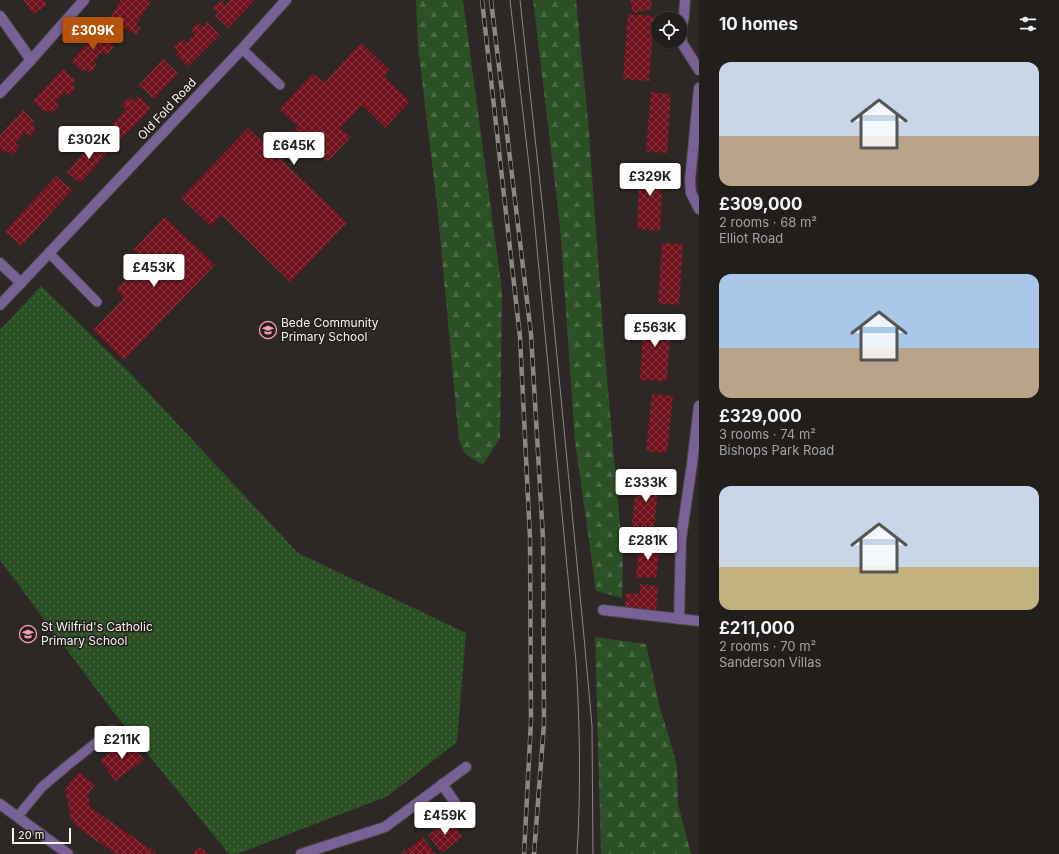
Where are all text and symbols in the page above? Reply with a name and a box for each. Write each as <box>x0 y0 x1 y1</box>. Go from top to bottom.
map controls <box>651 12 687 48</box>
button: locate <box>651 12 687 48</box>
icon: filters <box>1017 13 1039 35</box>
text: 10 homes <box>719 14 798 34</box>
pin: £309K <box>65 17 121 51</box>
text: £309K <box>71 22 115 38</box>
street label: Old Fold Road <box>134 75 199 143</box>
icon: home <box>843 88 915 160</box>
pin: £302K <box>61 126 117 160</box>
text: £302K <box>68 131 111 147</box>
pin: £645K <box>266 132 322 166</box>
text: £645K <box>272 137 316 153</box>
pin: £329K <box>622 163 678 197</box>
text: £329K <box>629 168 671 184</box>
text: £309,000 <box>719 194 802 214</box>
text: 2 rooms · 68 m² <box>719 214 817 230</box>
text: Elliot Road <box>719 230 783 246</box>
pin: £453K <box>126 254 182 288</box>
text: £453K <box>132 259 176 275</box>
icon: home <box>843 300 915 372</box>
pin: £563K <box>627 314 683 348</box>
place label: Bede Community Primary School <box>281 315 379 344</box>
text: £563K <box>634 319 676 335</box>
school or university icon: Bede Community Primary School <box>258 320 278 340</box>
text: £329,000 <box>719 406 802 426</box>
text: 3 rooms · 74 m² <box>719 426 816 442</box>
text: Bishops Park Road <box>719 442 834 458</box>
pin: £333K <box>618 469 674 503</box>
text: £333K <box>625 474 667 490</box>
icon: home <box>843 512 915 584</box>
pin: £281K <box>620 527 676 561</box>
text: £281K <box>628 532 668 548</box>
text: £211,000 <box>719 618 795 638</box>
place label: St Wilfrid's Catholic Primary School <box>41 619 153 648</box>
school or university icon: St Wilfrid's Catholic Primary School <box>18 624 38 644</box>
text: 2 rooms · 70 m² <box>719 638 816 654</box>
text: Sanderson Villas <box>719 654 821 670</box>
pin: £211K <box>94 726 150 760</box>
text: £211K <box>103 731 141 747</box>
pin: £459K <box>417 802 473 836</box>
text: £459K <box>423 807 467 823</box>
scale bar <box>12 826 71 845</box>
text: 20 m <box>18 828 44 842</box>

